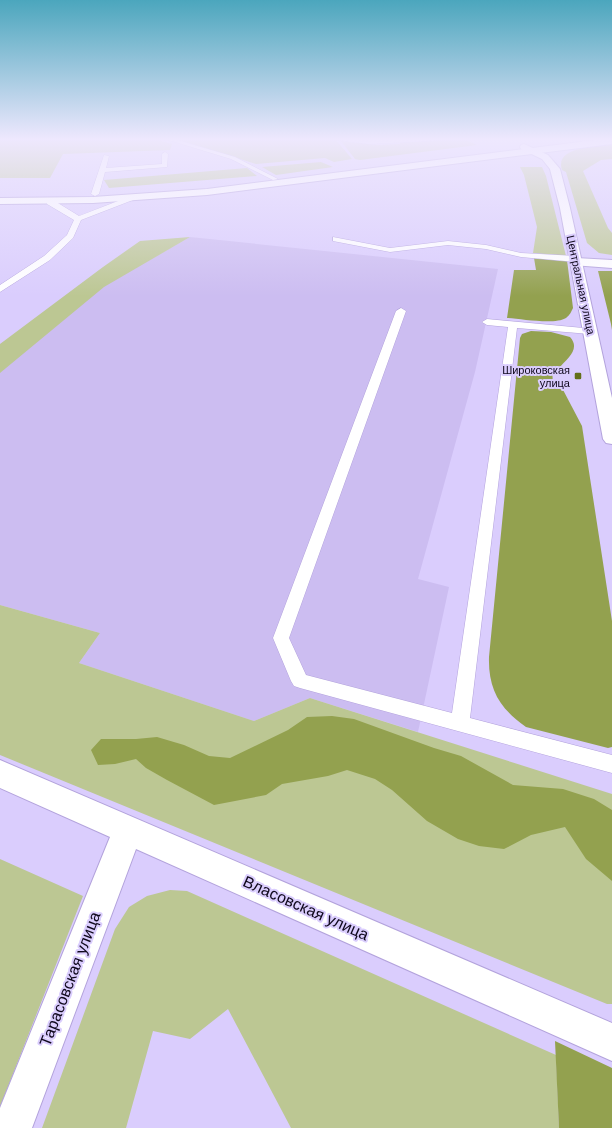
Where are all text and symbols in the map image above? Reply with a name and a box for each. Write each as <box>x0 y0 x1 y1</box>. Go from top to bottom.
street label: Центральная улица <box>565 234 598 337</box>
place label: Широковская улица <box>502 364 571 389</box>
marker: Широковская улица <box>573 371 583 381</box>
street label: Власовская улица <box>241 873 372 943</box>
street label: Тарасовская улица <box>37 909 104 1049</box>

